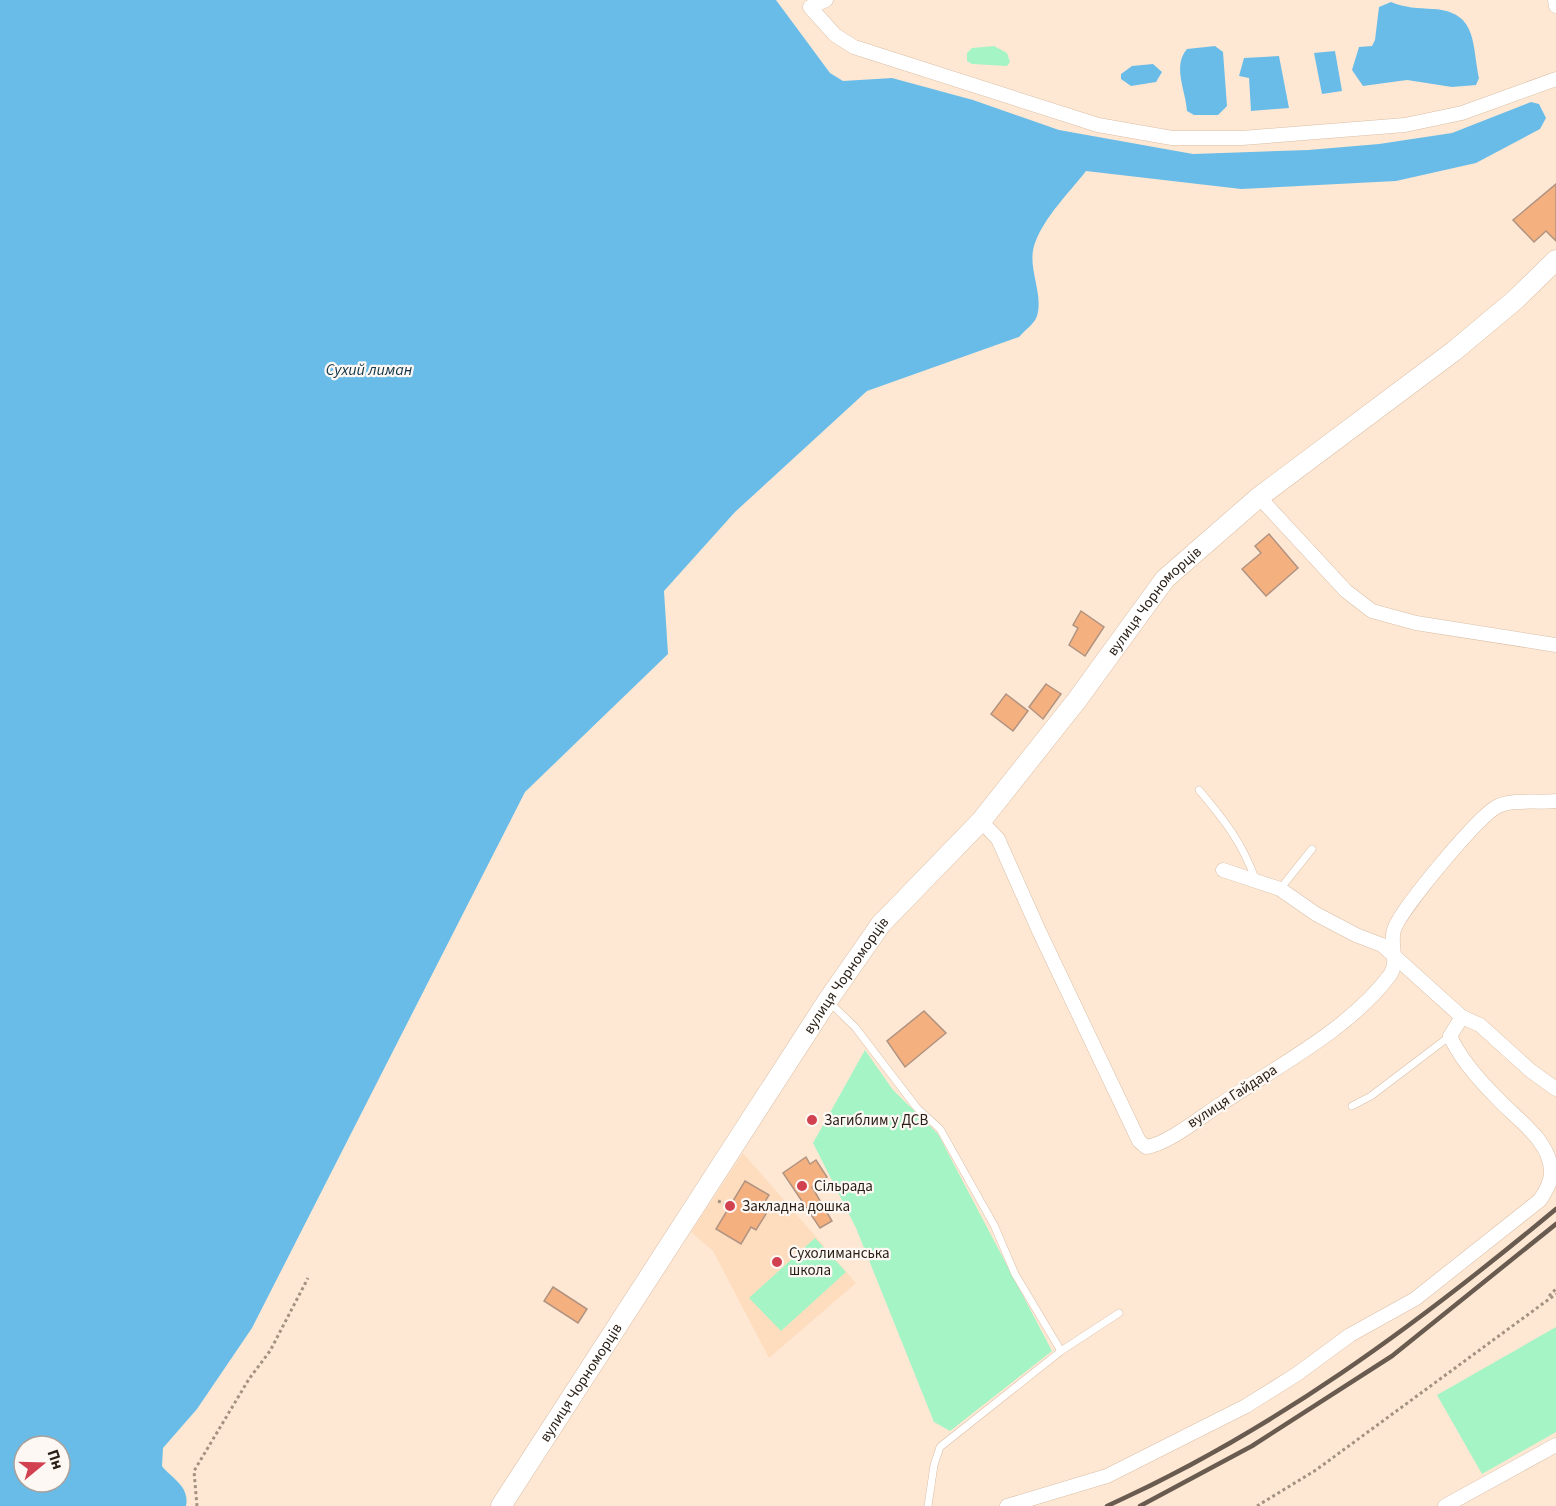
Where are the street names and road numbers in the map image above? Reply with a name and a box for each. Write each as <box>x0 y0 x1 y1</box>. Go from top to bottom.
street label: вулиця Чорноморців <box>1102 542 1207 660</box>
street label: вулиця Чорноморців <box>799 912 894 1038</box>
street label: вулиця Гайдара <box>1183 1059 1281 1133</box>
street label: вулиця Чорноморців <box>535 1319 628 1446</box>

